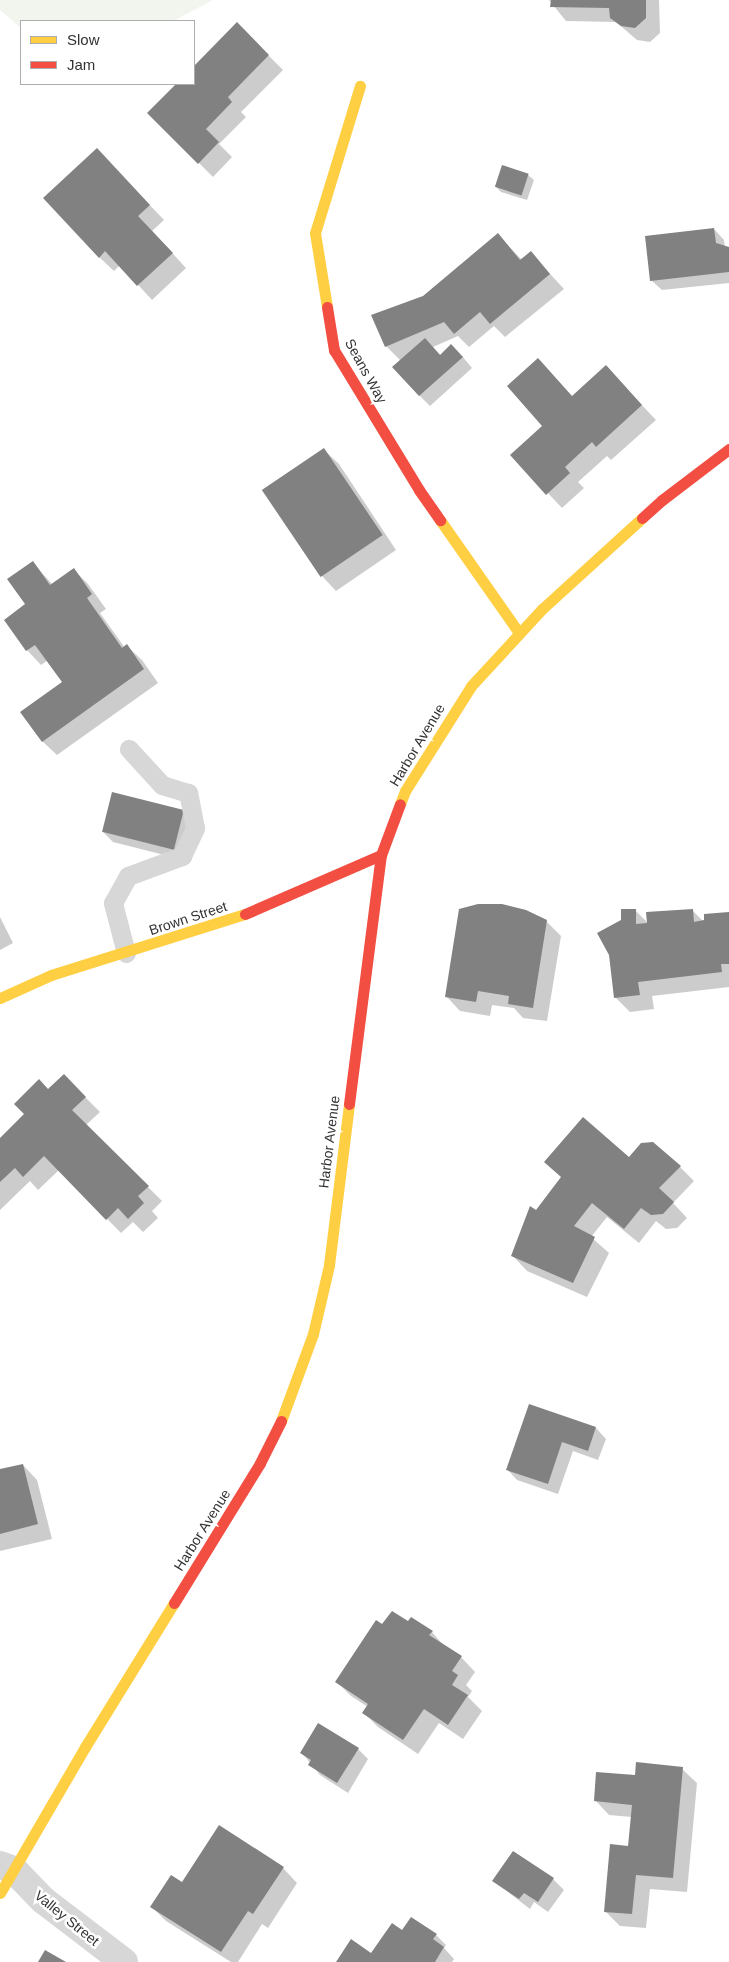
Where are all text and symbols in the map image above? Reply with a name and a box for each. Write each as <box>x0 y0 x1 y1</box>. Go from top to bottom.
legend <box>20 20 195 85</box>
text: Slow <box>67 31 100 48</box>
text: Jam <box>67 56 95 73</box>
street label: Seans Way <box>341 336 391 406</box>
street label: Harbor Avenue <box>386 700 448 790</box>
street label: Brown Street <box>147 898 229 938</box>
street label: Harbor Avenue <box>315 1094 343 1190</box>
street label: Harbor Avenue <box>170 1486 234 1574</box>
street label: Valley Street <box>31 1887 103 1949</box>

